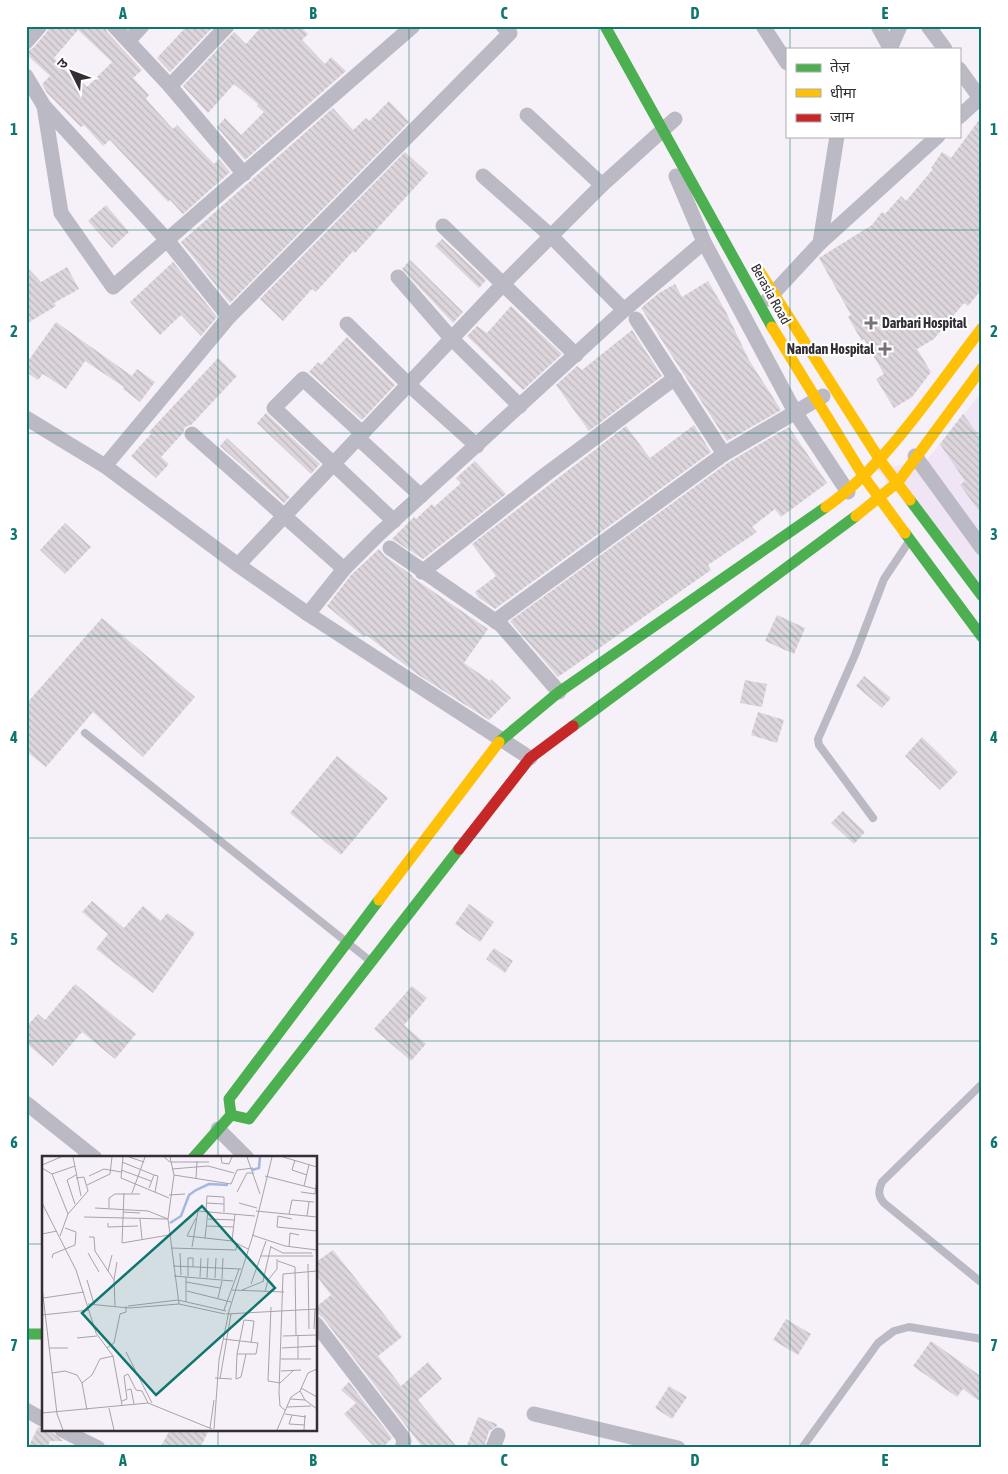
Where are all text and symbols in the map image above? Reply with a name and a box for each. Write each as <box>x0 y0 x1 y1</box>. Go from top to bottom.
text: A <box>118 4 127 22</box>
text: B <box>309 4 317 22</box>
text: C <box>500 4 508 22</box>
text: D <box>691 4 700 22</box>
text: E <box>882 4 889 22</box>
north arrow <box>48 48 98 98</box>
legend <box>786 48 960 138</box>
text: उ <box>54 54 72 72</box>
text: तेज़ <box>830 58 851 75</box>
text: धीमा <box>830 84 857 101</box>
text: जाम <box>830 108 855 125</box>
text: 1 <box>10 120 18 138</box>
text: 1 <box>990 120 998 138</box>
street label: Berasia Road <box>748 261 794 327</box>
place label: Darbari Hospital <box>882 315 967 331</box>
marker: Darbari Hospital <box>864 316 878 330</box>
text: 2 <box>10 322 18 340</box>
text: 2 <box>990 322 998 340</box>
place label: Nandan Hospital <box>787 341 874 357</box>
marker: Nandan Hospital <box>878 342 892 356</box>
text: 3 <box>10 525 18 543</box>
text: 3 <box>990 525 998 543</box>
text: 4 <box>9 728 18 746</box>
text: 4 <box>989 728 998 746</box>
text: 5 <box>10 930 18 948</box>
text: 5 <box>990 930 998 948</box>
text: 6 <box>10 1133 18 1151</box>
text: 6 <box>990 1133 998 1151</box>
inset map <box>42 1156 318 1432</box>
text: 7 <box>10 1336 18 1354</box>
text: 7 <box>990 1336 998 1354</box>
text: A <box>118 1451 127 1469</box>
text: B <box>309 1451 317 1469</box>
text: C <box>500 1451 508 1469</box>
text: D <box>691 1451 700 1469</box>
text: E <box>882 1451 889 1469</box>

